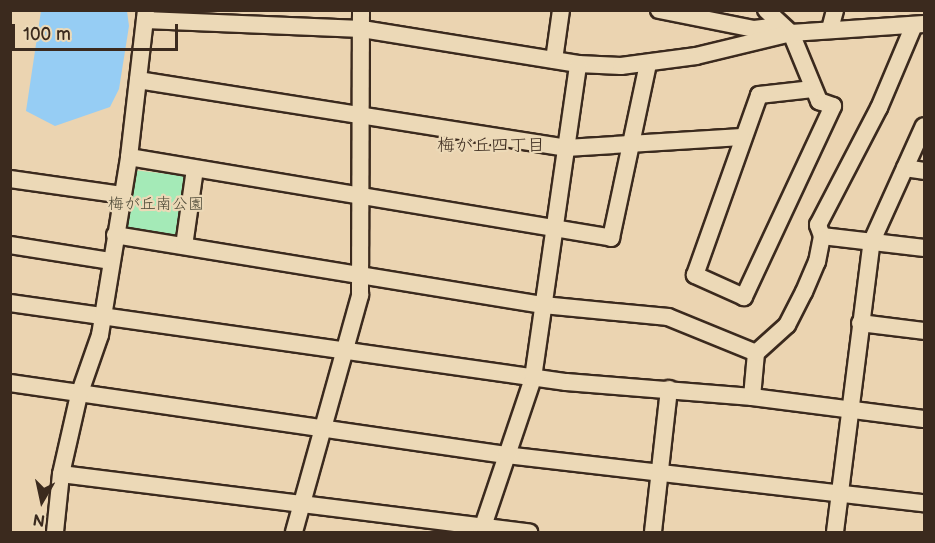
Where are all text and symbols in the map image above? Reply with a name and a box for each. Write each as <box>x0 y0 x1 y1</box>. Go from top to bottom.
scale bar <box>15 12 182 50</box>
text: 100 m <box>23 24 71 45</box>
district label: 梅が丘四丁目 <box>437 135 545 157</box>
park label: 梅が丘南公園 <box>108 195 204 215</box>
north arrow <box>12 471 72 531</box>
text: N <box>32 509 47 530</box>

